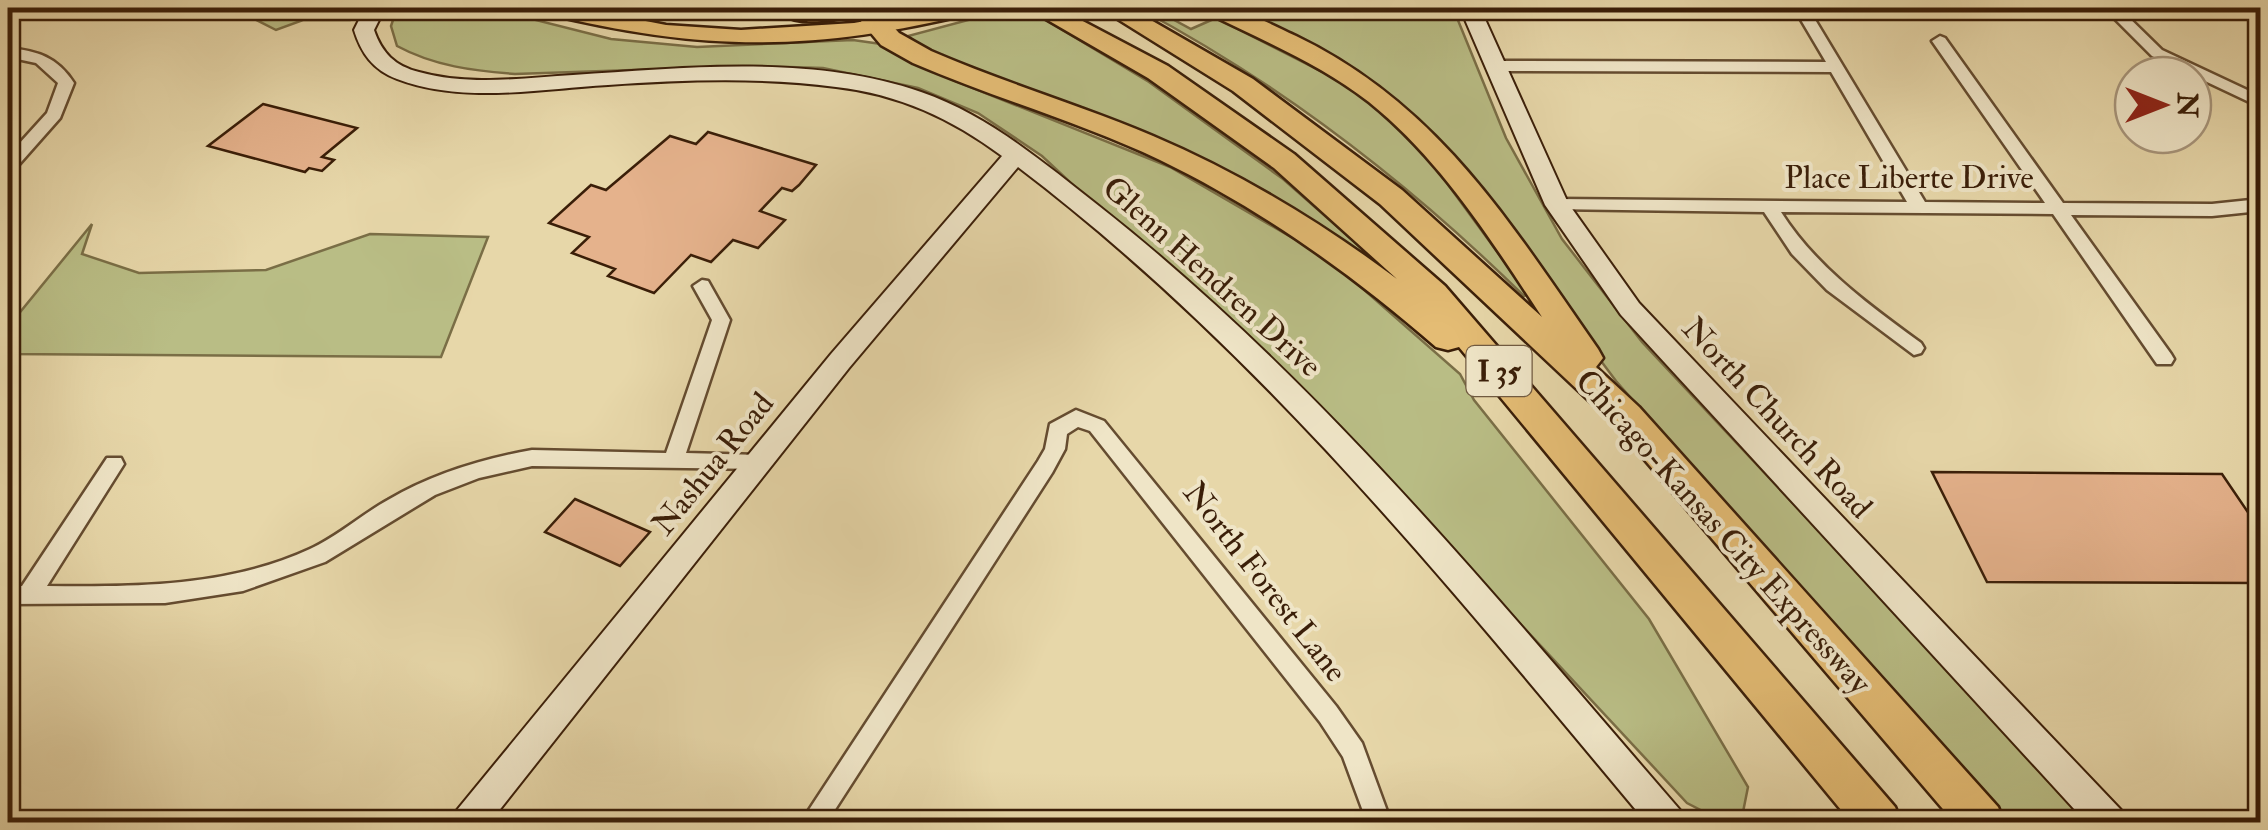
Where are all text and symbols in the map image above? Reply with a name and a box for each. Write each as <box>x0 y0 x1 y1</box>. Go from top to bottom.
north arrow <box>2113 55 2213 155</box>
text: N <box>2169 91 2204 118</box>
street label: Place Liberte Drive <box>1784 158 2034 198</box>
street label: Glenn Hendren Drive <box>1094 168 1330 386</box>
street label: North Church Road <box>1673 309 1881 527</box>
road number: I 35 <box>1466 346 1532 396</box>
street label: Chicago-Kansas City Expressway <box>1567 361 1880 703</box>
street label: Nashua Road <box>643 384 783 543</box>
street label: North Forest Lane <box>1174 474 1356 690</box>

